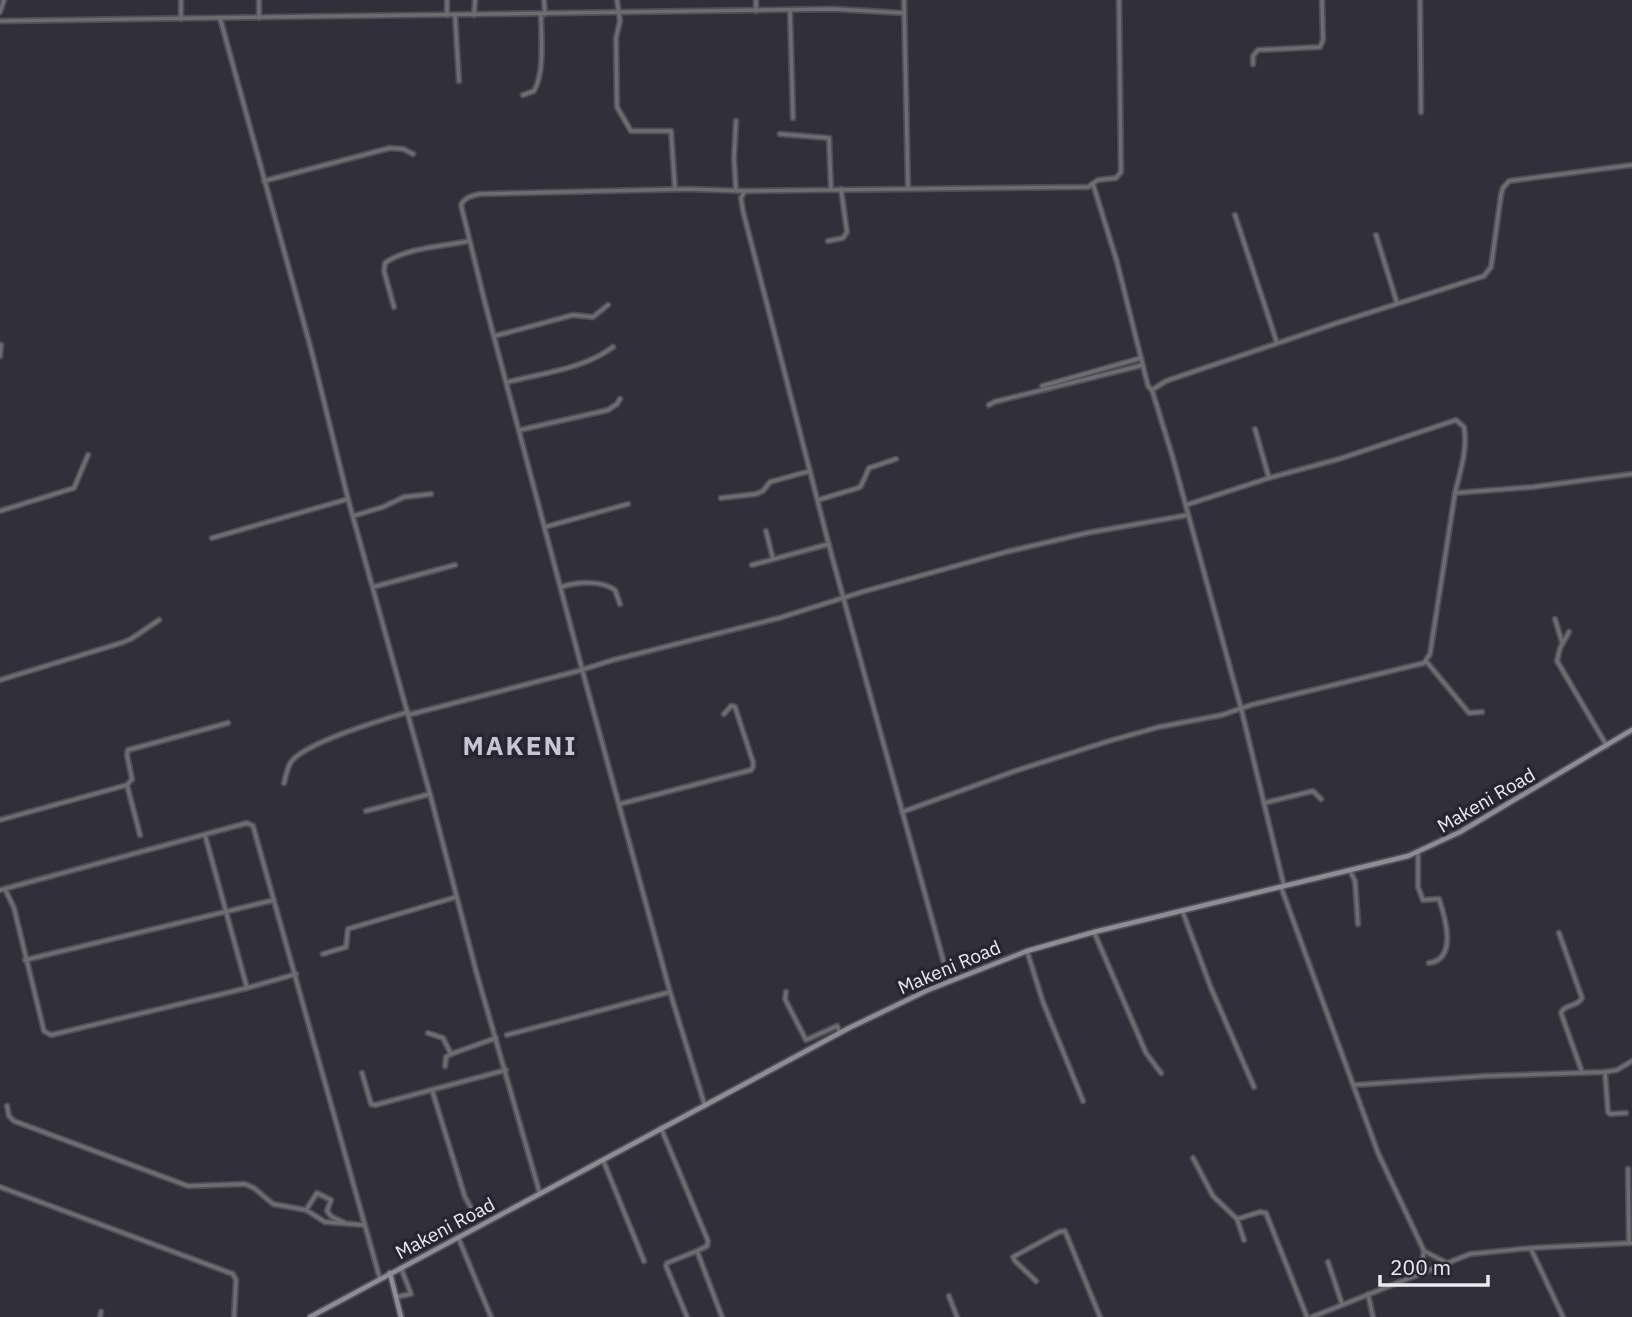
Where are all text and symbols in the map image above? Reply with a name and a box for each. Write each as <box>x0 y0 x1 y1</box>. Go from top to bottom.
district label: MAKENI <box>462 728 578 762</box>
street label: Makeni Road <box>1433 762 1539 838</box>
street label: Makeni Road <box>894 935 1004 999</box>
street label: Makeni Road <box>391 1192 499 1264</box>
scale bar <box>1380 1244 1488 1288</box>
text: 200 m <box>1390 1253 1451 1281</box>

